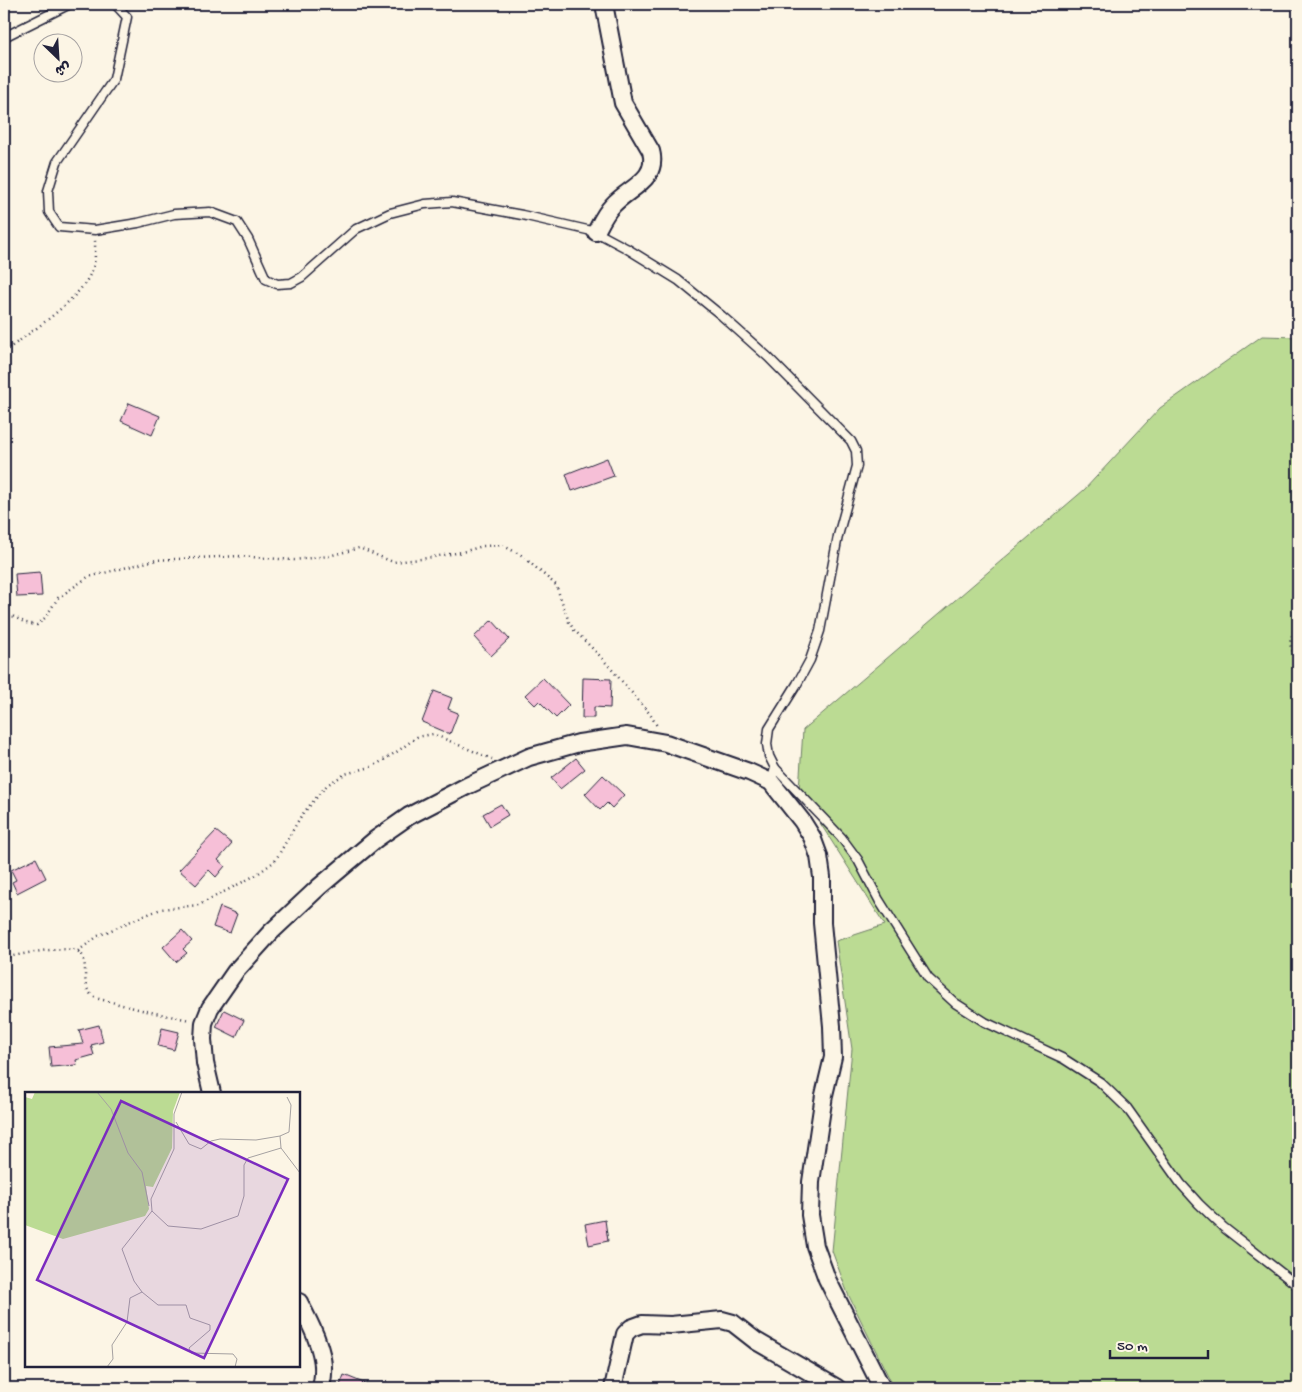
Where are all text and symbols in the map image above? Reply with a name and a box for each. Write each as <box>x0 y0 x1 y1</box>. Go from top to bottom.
north arrow <box>32 32 82 82</box>
text: ش <box>52 57 73 78</box>
inset map <box>25 1092 300 1367</box>
scale bar <box>1110 1327 1207 1359</box>
text: 50 m <box>1117 1338 1148 1356</box>

